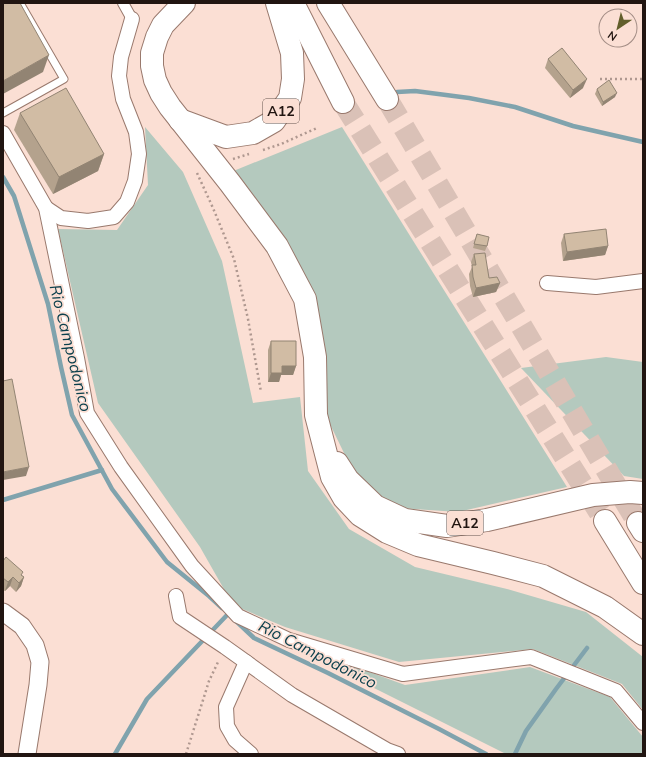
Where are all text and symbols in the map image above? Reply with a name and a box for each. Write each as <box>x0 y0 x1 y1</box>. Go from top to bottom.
north arrow <box>598 8 638 48</box>
text: N <box>605 28 620 44</box>
road number: A12 <box>263 99 299 123</box>
water label: Rio Campodonico <box>46 282 96 414</box>
road number: A12 <box>447 511 483 535</box>
water label: Rio Campodonico <box>256 616 380 692</box>

